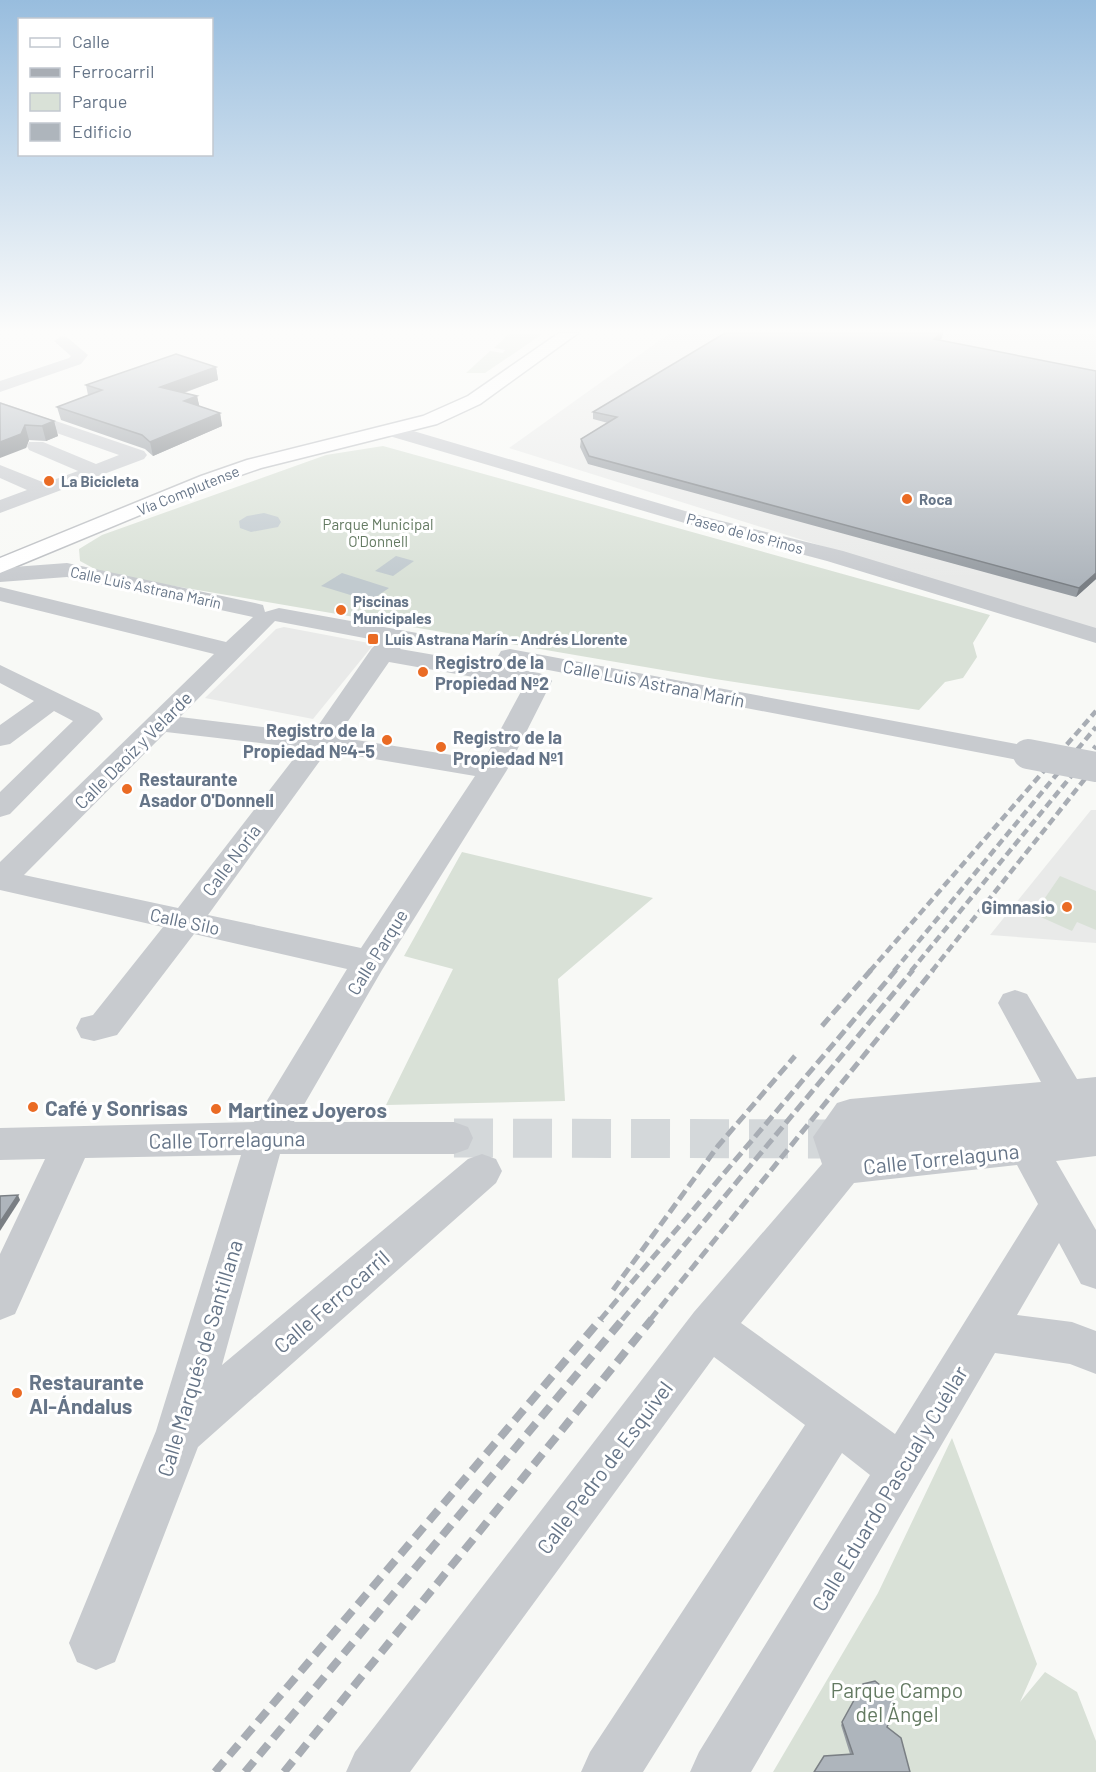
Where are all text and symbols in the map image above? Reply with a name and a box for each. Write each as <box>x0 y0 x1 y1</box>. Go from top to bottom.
legend <box>18 18 213 156</box>
text: Calle <box>72 30 110 52</box>
text: Ferrocarril <box>72 60 154 82</box>
text: Parque <box>72 90 127 112</box>
text: Edificio <box>72 120 132 142</box>
street label: Vía Complutense <box>134 461 242 519</box>
place label: La Bicicleta <box>61 472 139 490</box>
marker: La Bicicleta <box>42 474 56 488</box>
place label: Roca <box>919 490 953 508</box>
marker: Roca <box>900 492 914 506</box>
street label: Paseo de los Pinos <box>685 509 805 557</box>
park label: Parque Municipal O'Donnell <box>323 515 433 550</box>
street label: Calle Luis Astrana Marín <box>69 562 223 612</box>
place label: Piscinas Municipales <box>353 592 432 627</box>
marker: Piscinas Municipales <box>334 603 348 617</box>
place label: Luis Astrana Marín - Andrés Llorente <box>385 630 628 648</box>
marker: Luis Astrana Marín - Andrés Llorente <box>366 632 380 646</box>
place label: Registro de la Propiedad Nº2 <box>435 651 549 694</box>
street label: Calle Luis Astrana Marín <box>561 655 747 711</box>
marker: Registro de la Propiedad Nº2 <box>416 665 430 679</box>
street label: Calle Daoíz y Velarde <box>70 687 196 813</box>
place label: Registro de la Propiedad Nº4-5 <box>243 719 375 762</box>
place label: Registro de la Propiedad Nº1 <box>453 726 563 769</box>
marker: Registro de la Propiedad Nº4-5 <box>380 733 394 747</box>
marker: Registro de la Propiedad Nº1 <box>434 740 448 754</box>
place label: Restaurante Asador O'Donnell <box>139 768 274 811</box>
marker: Restaurante Asador O'Donnell <box>120 782 134 796</box>
street label: Calle Noria <box>197 820 265 900</box>
place label: Gimnasio <box>981 896 1055 918</box>
marker: Gimnasio <box>1060 900 1074 914</box>
street label: Calle Silo <box>148 903 222 939</box>
street label: Calle Parque <box>342 905 412 999</box>
place label: Café y Sonrisas <box>45 1095 188 1120</box>
place label: Martinez Joyeros <box>228 1097 387 1122</box>
marker: Café y Sonrisas <box>26 1100 40 1114</box>
marker: Martinez Joyeros <box>209 1102 223 1116</box>
street label: Calle Torrelaguna <box>148 1125 306 1153</box>
street label: Calle Torrelaguna <box>862 1137 1020 1179</box>
street label: Calle Marqués de Santillana <box>151 1237 247 1479</box>
street label: Calle Ferrocarril <box>268 1244 394 1358</box>
street label: Calle Eduardo Pascual y Cuéllar <box>806 1361 972 1615</box>
place label: Restaurante Al-Ándalus <box>29 1369 144 1418</box>
street label: Calle Pedro de Esquivel <box>531 1376 677 1558</box>
marker: Restaurante Al-Ándalus <box>10 1386 24 1400</box>
park label: Parque Campo del Ángel <box>831 1677 963 1726</box>

